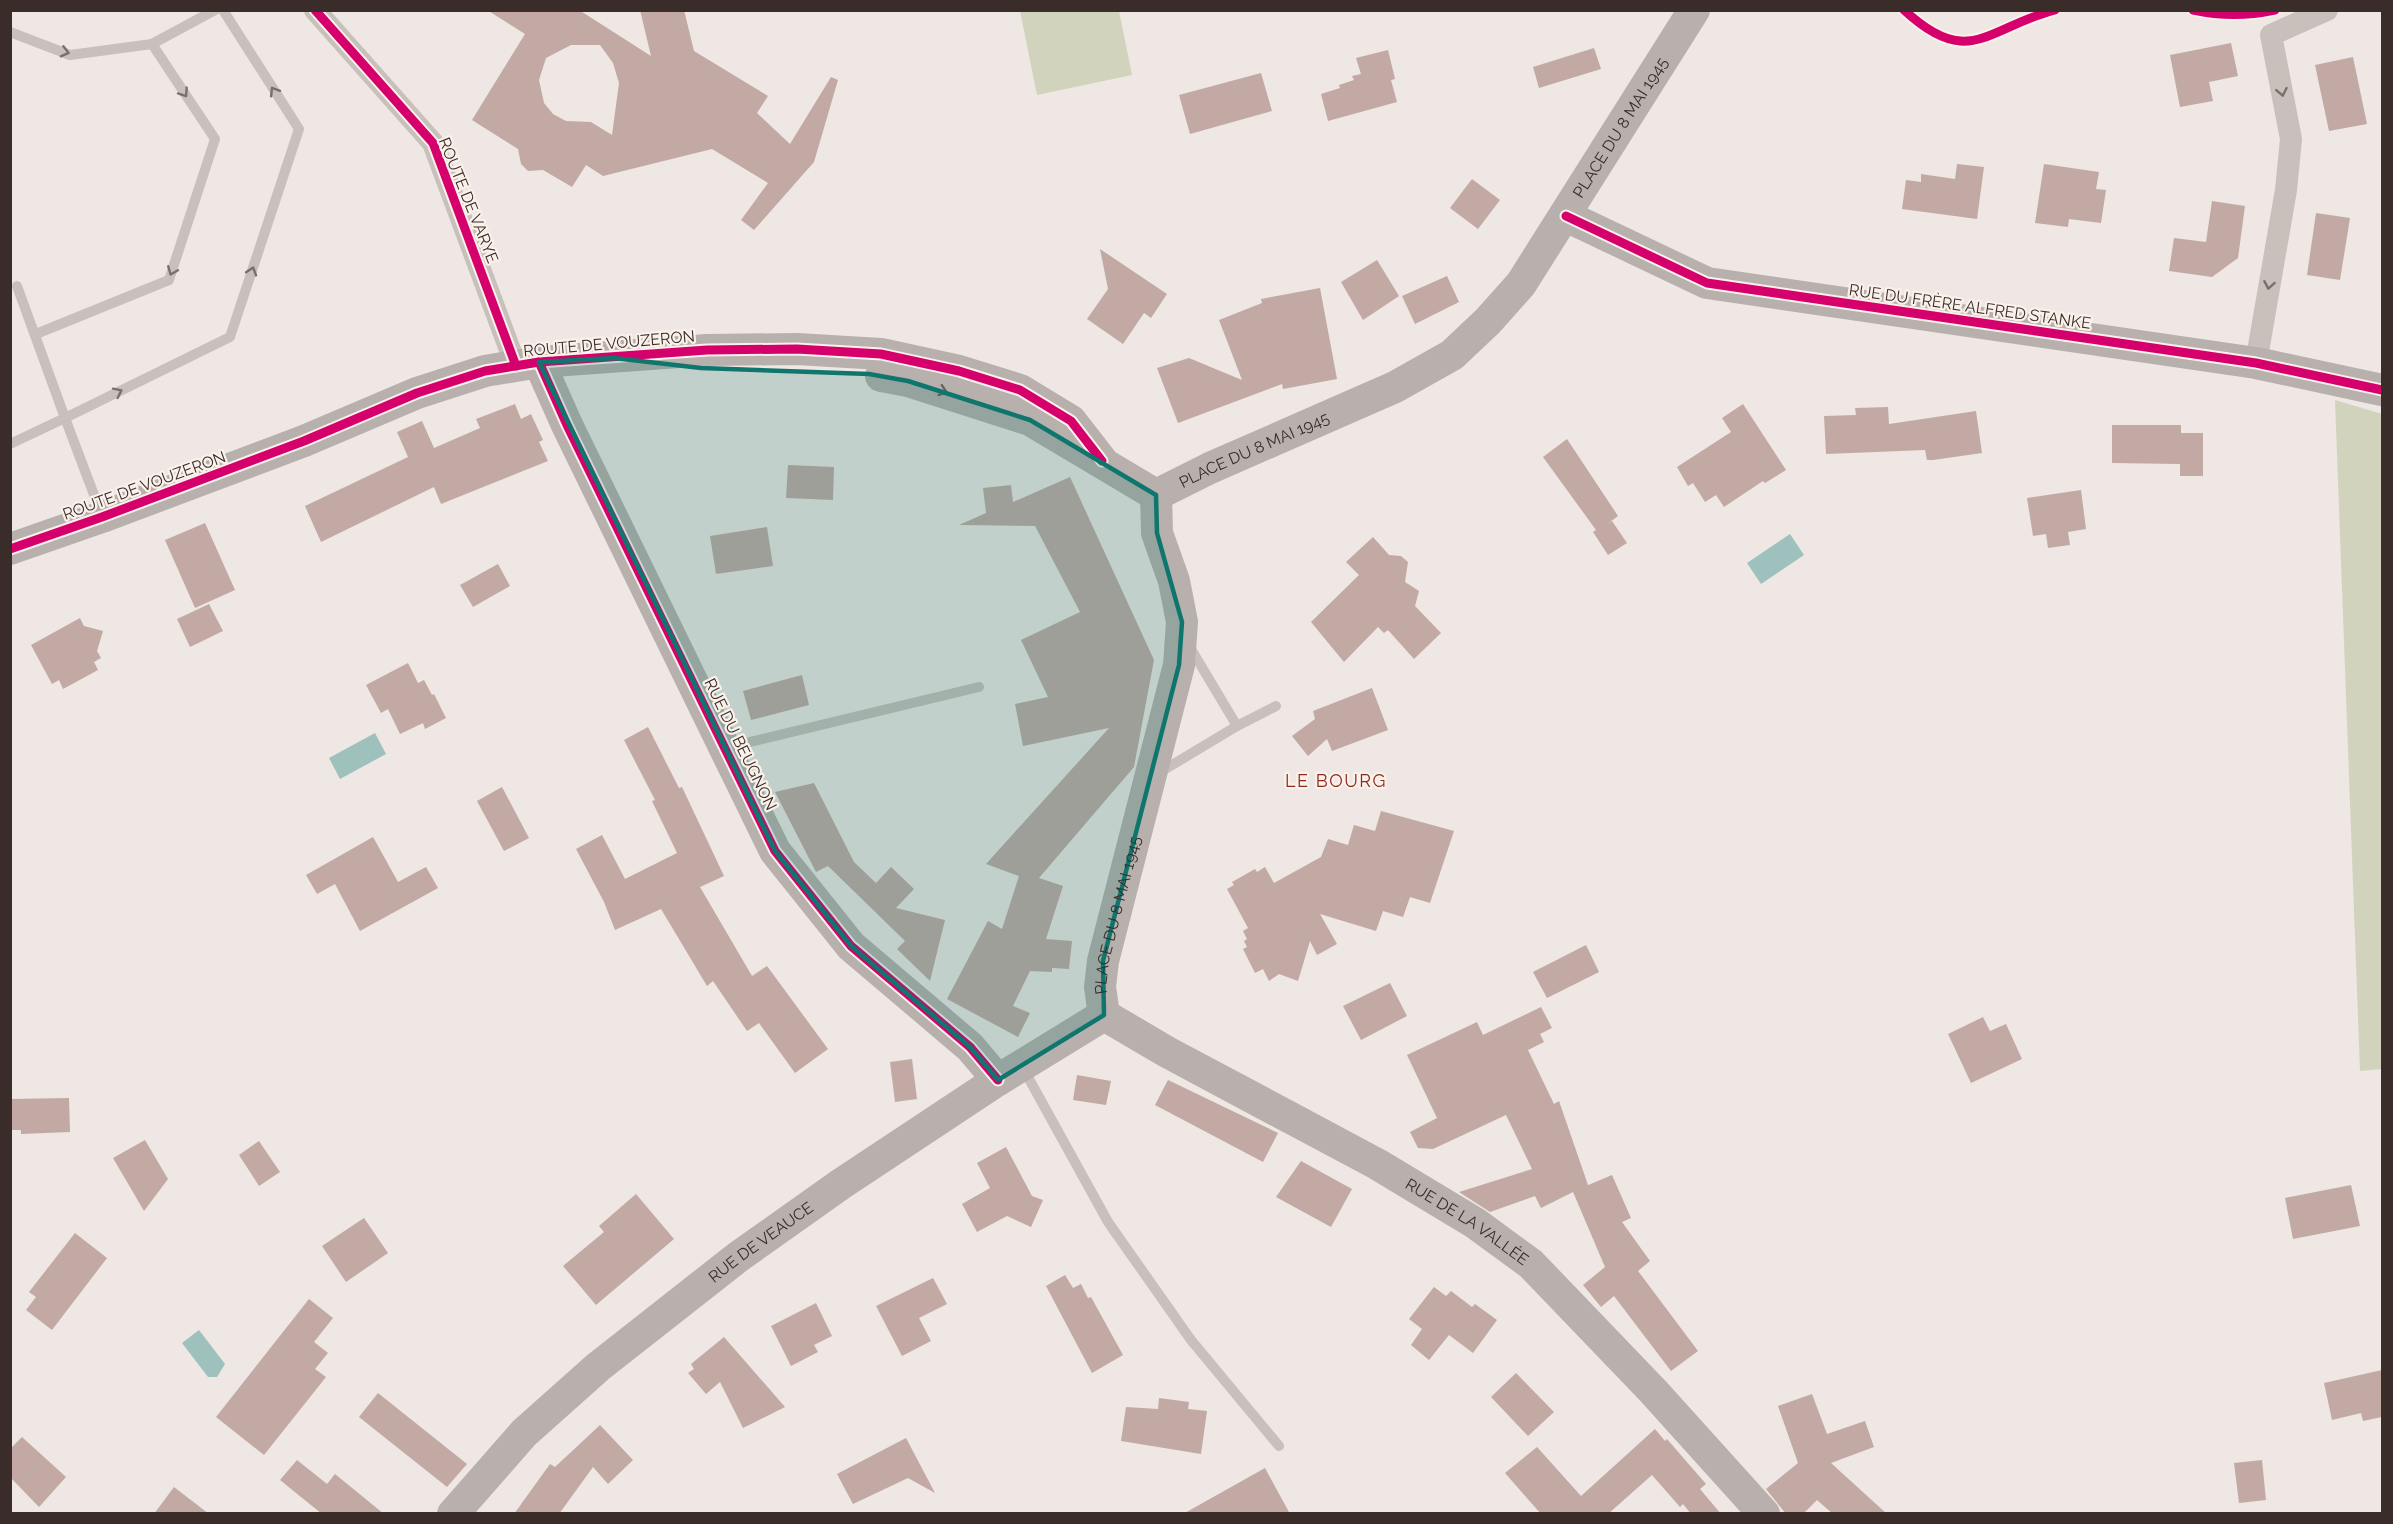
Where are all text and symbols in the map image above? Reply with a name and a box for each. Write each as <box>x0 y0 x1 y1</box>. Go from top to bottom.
one-way arrow <box>60 45 70 58</box>
street label: PLACE DU 8 MAI 1945 <box>1569 54 1672 201</box>
one-way arrow <box>271 86 282 97</box>
one-way arrow <box>177 87 189 97</box>
one-way arrow <box>2275 87 2288 97</box>
street label: ROUTE DE VARYE <box>435 135 502 266</box>
one-way arrow <box>166 266 179 276</box>
one-way arrow <box>245 266 257 277</box>
street label: RUE DU FRÈRE ALFRED STANKE <box>1848 279 2093 333</box>
one-way arrow <box>2264 280 2276 289</box>
street label: ROUTE DE VOUZERON <box>523 327 696 360</box>
one-way arrow <box>937 384 948 397</box>
one-way arrow <box>111 388 122 400</box>
street label: PLACE DU 8 MAI 1945 <box>1176 408 1332 492</box>
street label: ROUTE DE VOUZERON <box>60 447 228 524</box>
street label: RUE DU BEUGNON <box>700 675 781 813</box>
district label: LE BOURG <box>1285 770 1387 791</box>
street label: PLACE DU 8 MAI 1945 <box>1091 834 1145 996</box>
street label: RUE DE LA VALLÉE <box>1402 1174 1533 1269</box>
street label: RUE DE VEAUCE <box>705 1198 817 1287</box>

